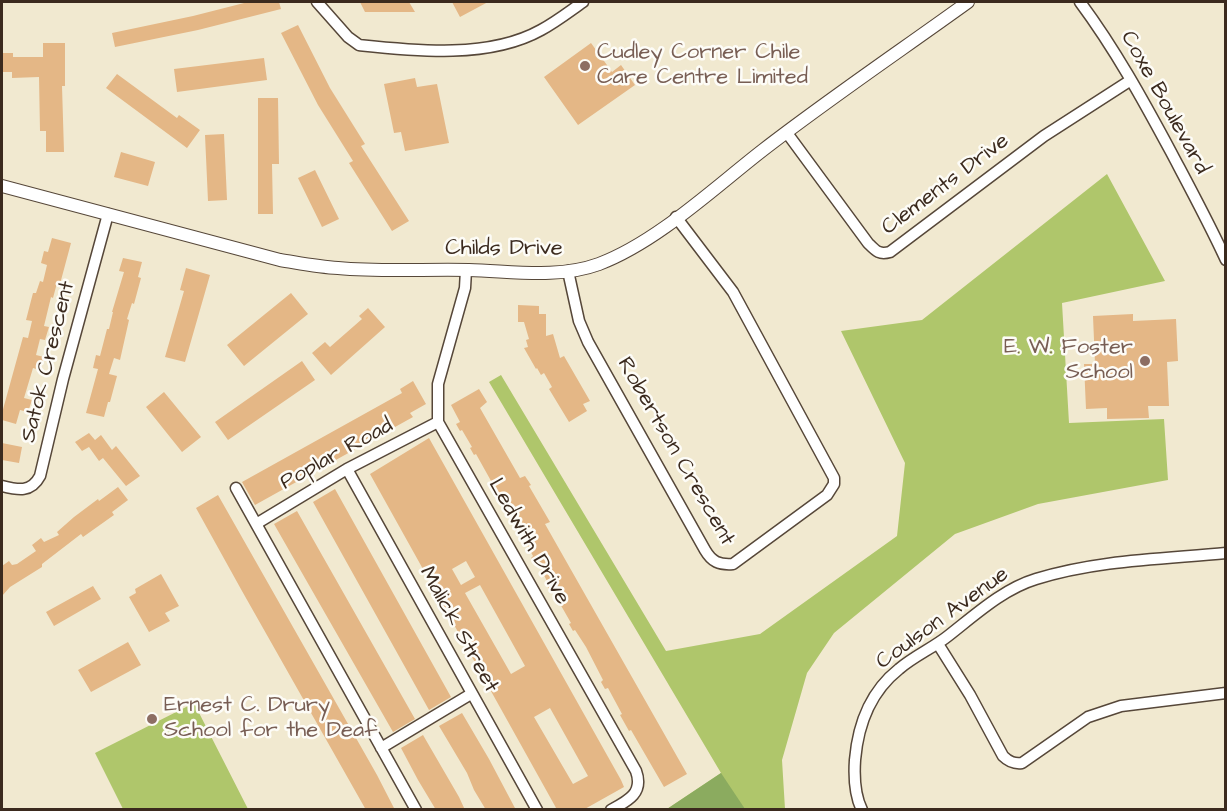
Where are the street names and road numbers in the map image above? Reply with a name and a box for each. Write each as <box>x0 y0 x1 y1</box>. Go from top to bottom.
street label: Coxe Boulevard <box>1114 27 1214 179</box>
street label: Clements Drive <box>877 128 1015 242</box>
street label: Childs Drive <box>445 236 563 262</box>
street label: Satok Crescent <box>16 279 82 445</box>
street label: Robertson Crescent <box>610 353 740 551</box>
street label: Poplar Road <box>276 413 398 497</box>
street label: Ledwith Drive <box>481 474 575 610</box>
street label: Malick Street <box>412 562 504 698</box>
street label: Coulson Avenue <box>872 562 1014 676</box>

